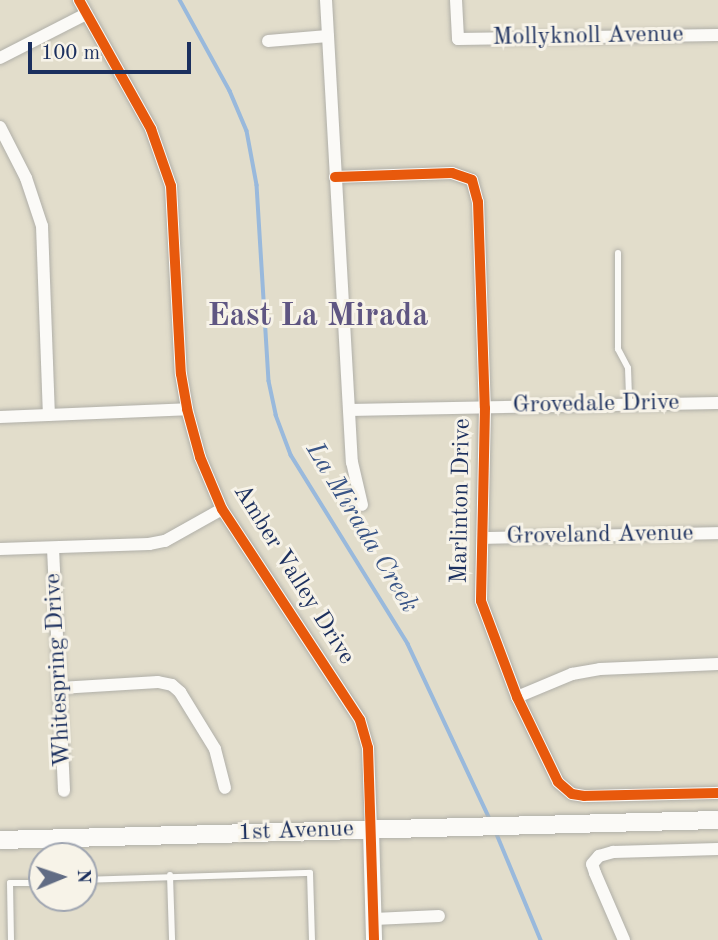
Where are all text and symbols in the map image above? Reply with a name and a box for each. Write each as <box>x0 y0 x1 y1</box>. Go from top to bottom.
street label: Mollyknoll Avenue <box>492 21 684 53</box>
scale bar <box>32 28 194 72</box>
text: 100 m <box>41 43 100 64</box>
district label: East La Mirada <box>208 298 428 336</box>
street label: Grovedale Drive <box>512 389 680 421</box>
street label: Marlinton Drive <box>446 418 478 584</box>
water label: La Mirada Creek <box>298 437 424 619</box>
street label: Amber Valley Drive <box>226 480 360 670</box>
street label: Groveland Avenue <box>506 520 694 552</box>
street label: Whitespring Drive <box>40 572 78 768</box>
street label: 1st Avenue <box>238 816 354 848</box>
north arrow <box>28 842 98 912</box>
text: N <box>73 869 92 884</box>

